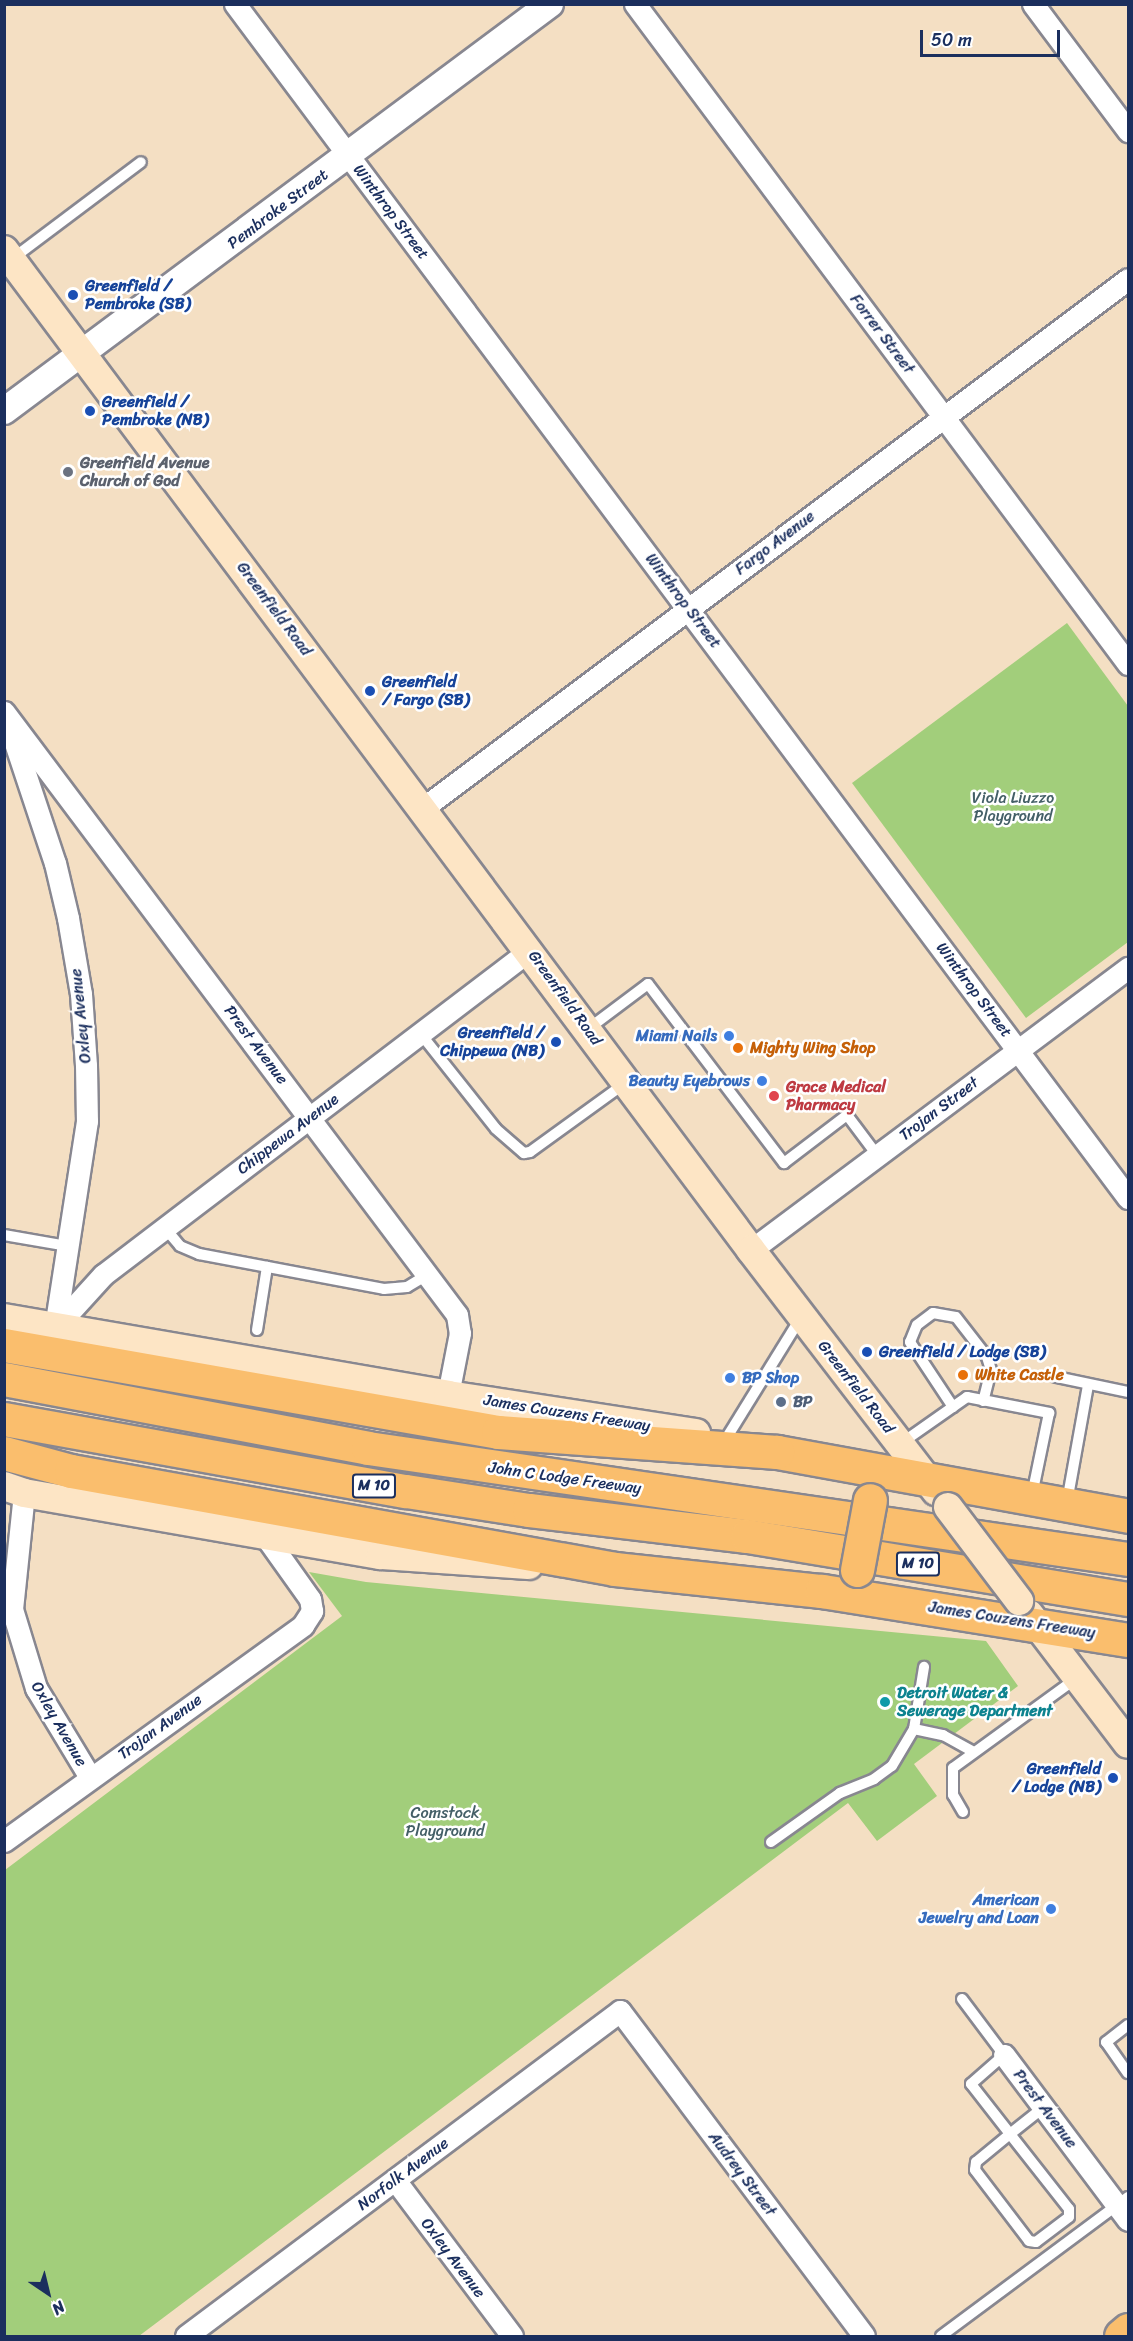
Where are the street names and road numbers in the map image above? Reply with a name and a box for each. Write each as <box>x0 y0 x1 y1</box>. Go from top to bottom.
street label: Winthrop Street <box>349 160 433 264</box>
street label: Pembroke Street <box>224 165 332 253</box>
street label: Forrer Street <box>846 290 918 378</box>
street label: Fargo Avenue <box>731 507 819 579</box>
street label: Winthrop Street <box>641 549 725 653</box>
street label: Greenfield Road <box>232 558 316 660</box>
street label: Winthrop Street <box>932 938 1016 1042</box>
street label: Greenfield Road <box>524 947 606 1049</box>
street label: Oxley Avenue <box>67 968 95 1064</box>
street label: Prest Avenue <box>220 1002 292 1088</box>
street label: Trojan Street <box>895 1073 983 1145</box>
street label: Chippewa Avenue <box>233 1090 343 1178</box>
street label: Greenfield Road <box>814 1337 898 1437</box>
street label: James Couzens Freeway <box>483 1390 651 1436</box>
street label: John C Lodge Freeway <box>487 1458 643 1498</box>
road number: M 10 <box>352 1474 397 1498</box>
road number: M 10 <box>896 1552 940 1576</box>
street label: James Couzens Freeway <box>928 1597 1096 1643</box>
street label: Oxley Avenue <box>27 1678 91 1770</box>
street label: Trojan Avenue <box>114 1690 206 1764</box>
street label: Prest Avenue <box>1009 2066 1081 2152</box>
street label: Audrey Street <box>704 2128 780 2220</box>
street label: Norfolk Avenue <box>354 2133 452 2215</box>
street label: Oxley Avenue <box>417 2214 489 2302</box>

